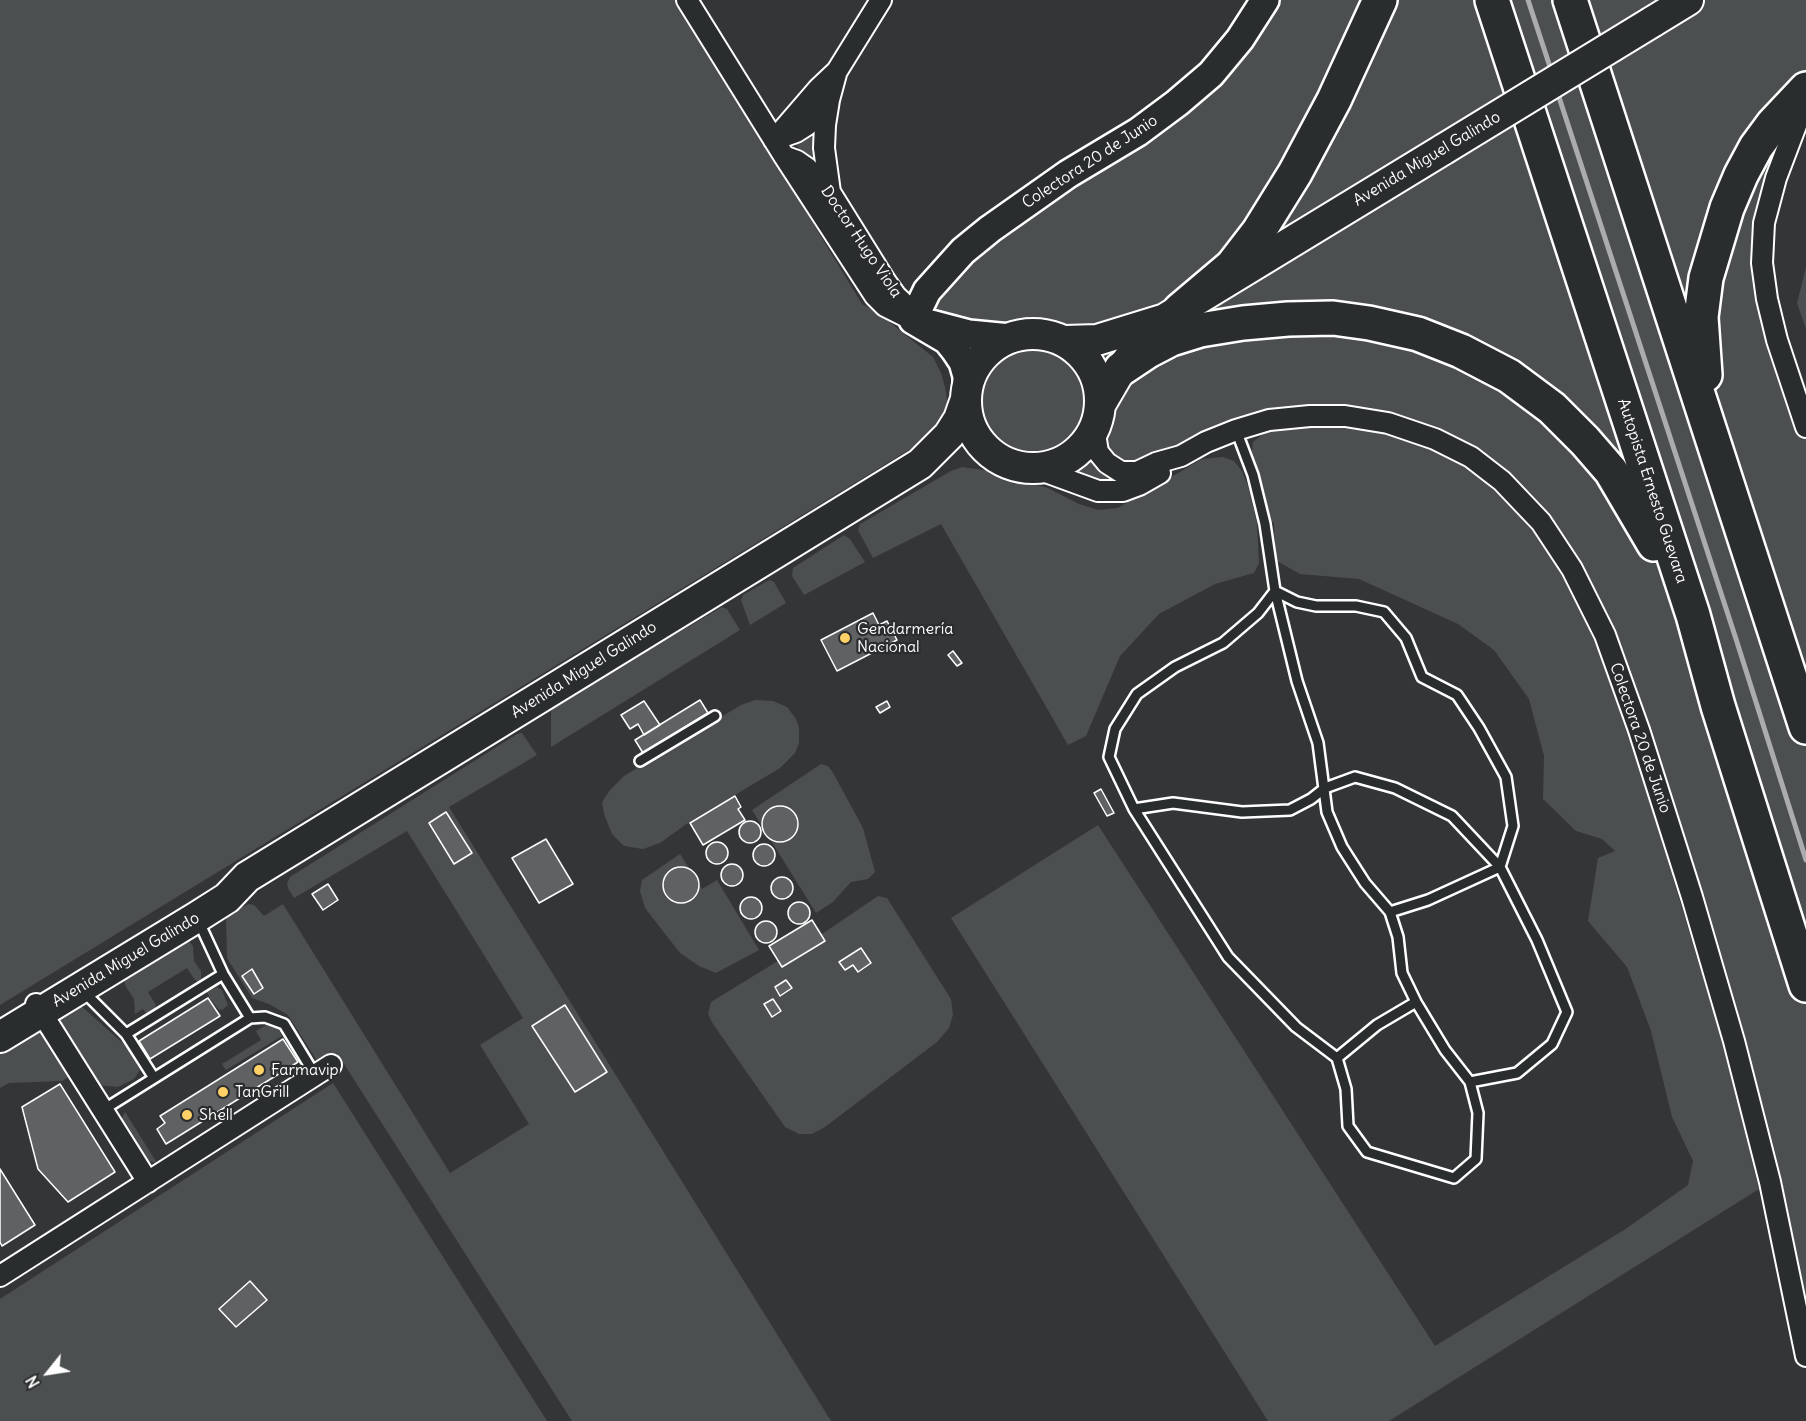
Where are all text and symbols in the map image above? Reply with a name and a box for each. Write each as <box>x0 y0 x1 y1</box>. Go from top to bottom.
street label: Avenida Miguel Galindo <box>1350 108 1504 210</box>
street label: Colectora 20 de Junio <box>1019 111 1161 213</box>
street label: Doctor Hugo Viola <box>816 182 906 302</box>
street label: Autopista Ernesto Guevara <box>1613 396 1691 586</box>
street label: Avenida Miguel Galindo <box>508 617 660 723</box>
place label: Gendarmería Nacional <box>857 619 953 657</box>
marker: Gendarmería Nacional <box>838 631 852 645</box>
street label: Colectora 20 de Junio <box>1605 660 1675 816</box>
street label: Avenida Miguel Galindo <box>49 909 203 1011</box>
place label: Farmavip <box>271 1060 339 1080</box>
marker: Farmavip <box>252 1063 266 1077</box>
place label: TanGrill <box>235 1082 289 1102</box>
marker: TanGrill <box>216 1085 230 1099</box>
place label: Shell <box>199 1105 233 1125</box>
marker: Shell <box>180 1108 194 1122</box>
north arrow <box>18 1343 78 1403</box>
text: N <box>21 1372 44 1392</box>

